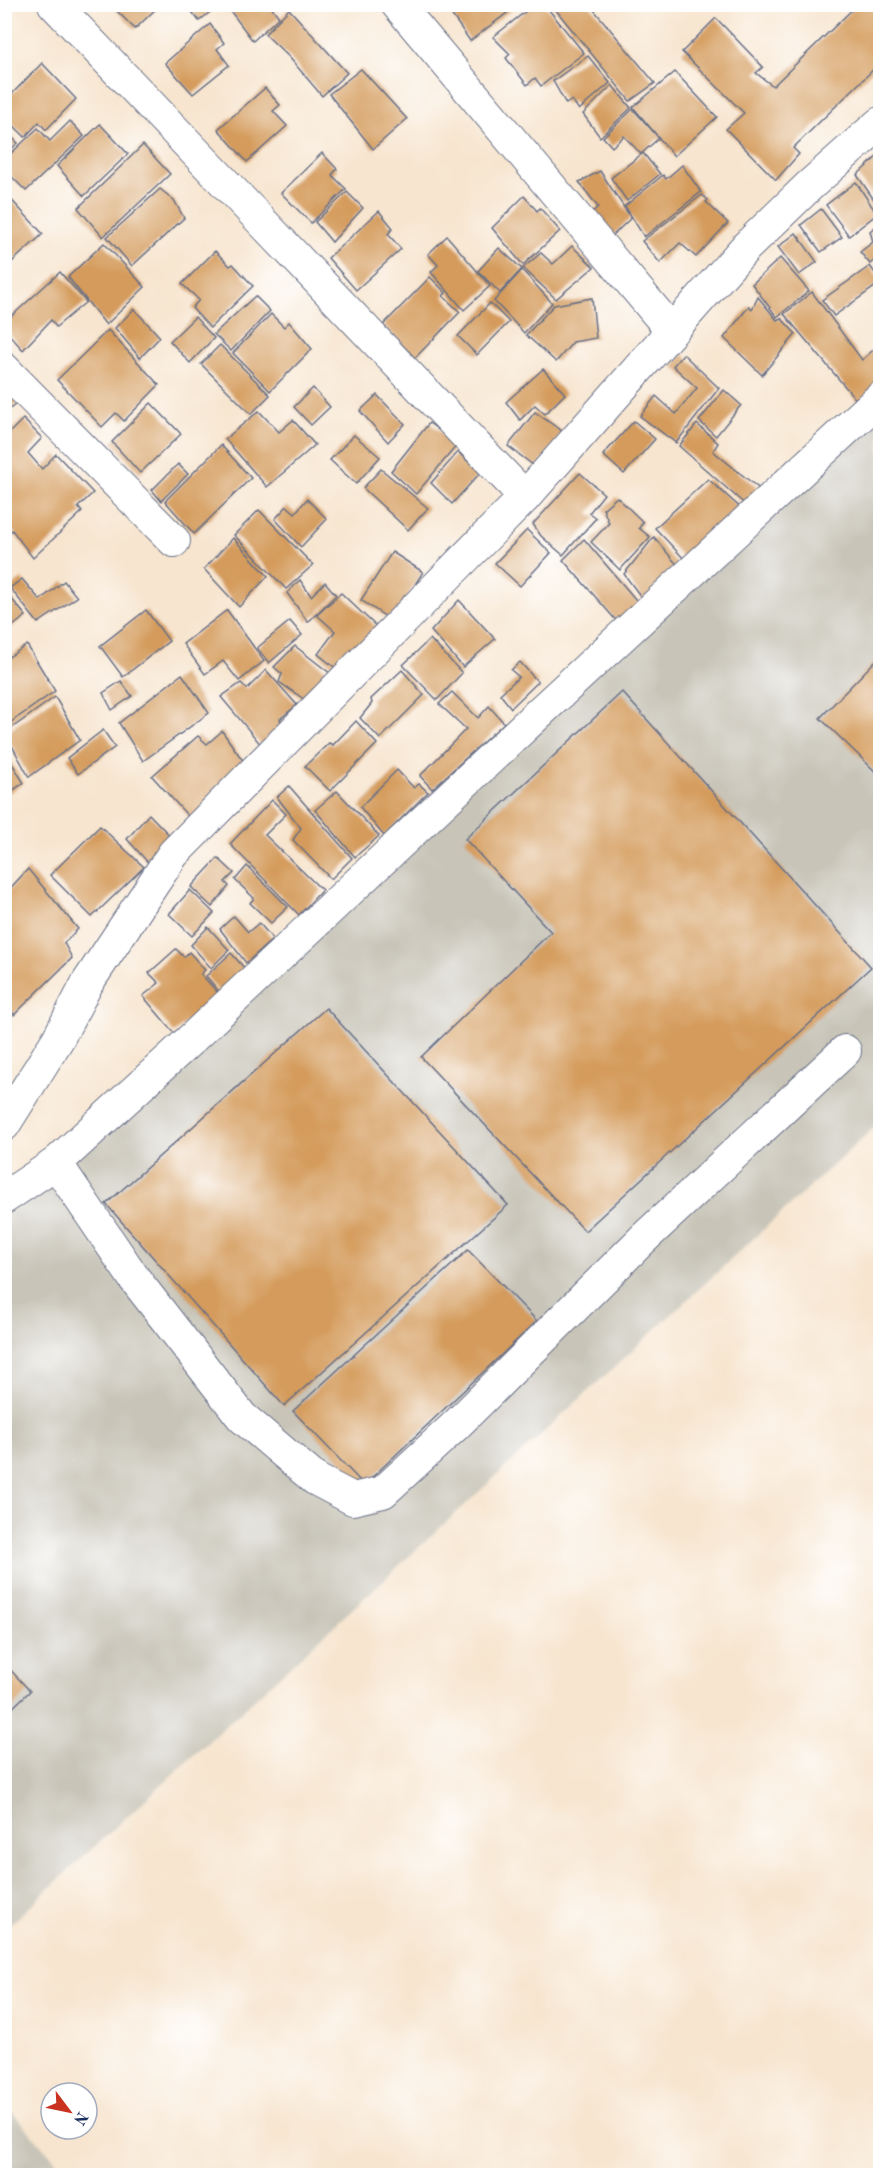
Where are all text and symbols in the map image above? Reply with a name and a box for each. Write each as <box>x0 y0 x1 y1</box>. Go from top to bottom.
north arrow <box>39 2081 99 2141</box>
text: N <box>70 2108 90 2128</box>

